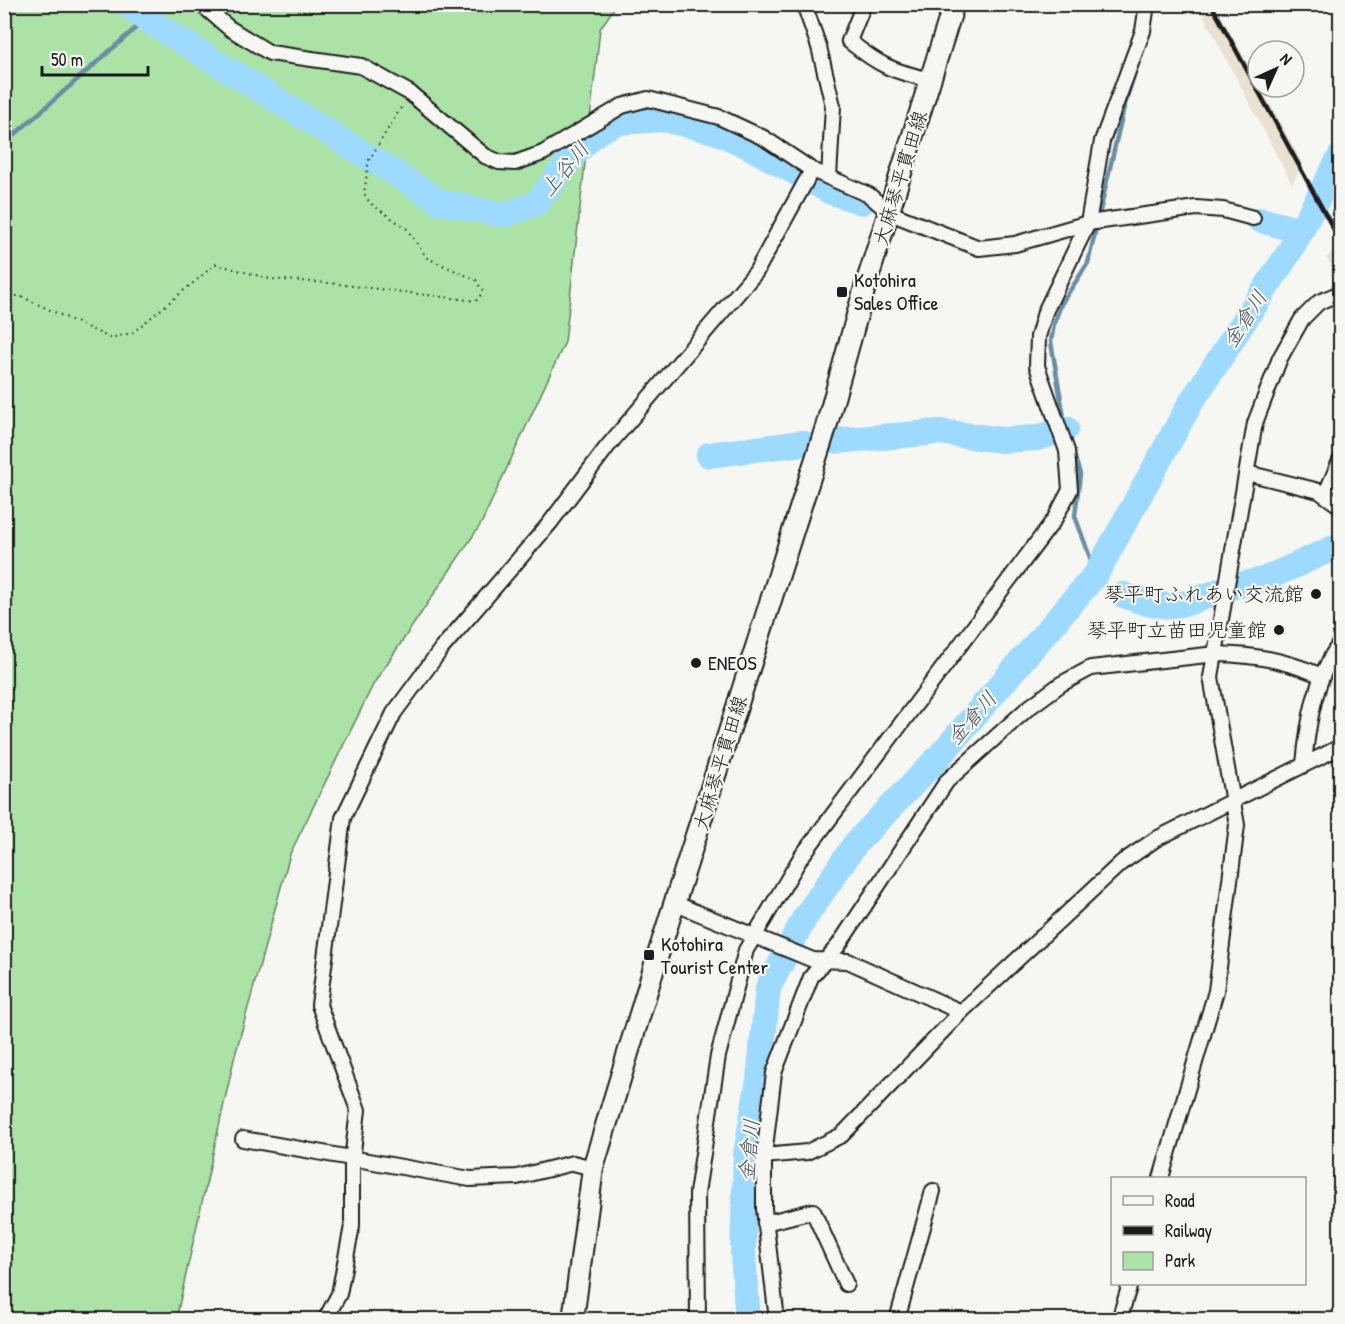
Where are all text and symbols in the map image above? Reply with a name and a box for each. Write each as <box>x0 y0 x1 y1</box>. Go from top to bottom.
scale bar <box>42 39 148 77</box>
north arrow <box>1246 39 1306 99</box>
text: 50 m <box>51 47 83 72</box>
text: N <box>1276 48 1298 70</box>
street label: 大麻琴平貫田線 <box>866 107 933 249</box>
water label: 上谷川 <box>533 135 596 202</box>
place label: Kotohira Sales Office <box>854 266 938 316</box>
water label: 金倉川 <box>1215 284 1274 353</box>
marker: Kotohira Sales Office <box>835 285 849 299</box>
place label: 琴平町ふれあい交流館 <box>1104 580 1304 607</box>
marker: 琴平町ふれあい交流館 <box>1309 587 1323 601</box>
place label: 琴平町立苗田児童館 <box>1087 616 1267 643</box>
marker: 琴平町立苗田児童館 <box>1272 623 1286 637</box>
place label: ENEOS <box>708 649 757 676</box>
marker: ENEOS <box>689 656 703 670</box>
water label: 金倉川 <box>940 684 1003 751</box>
street label: 大麻琴平貫田線 <box>686 692 753 834</box>
place label: Kotohira Tourist Center <box>661 930 769 980</box>
marker: Kotohira Tourist Center <box>642 948 656 962</box>
water label: 金倉川 <box>731 1117 766 1183</box>
legend <box>1111 1177 1306 1285</box>
text: Road <box>1165 1188 1195 1213</box>
text: Railway <box>1165 1218 1212 1243</box>
text: Park <box>1165 1248 1196 1273</box>

